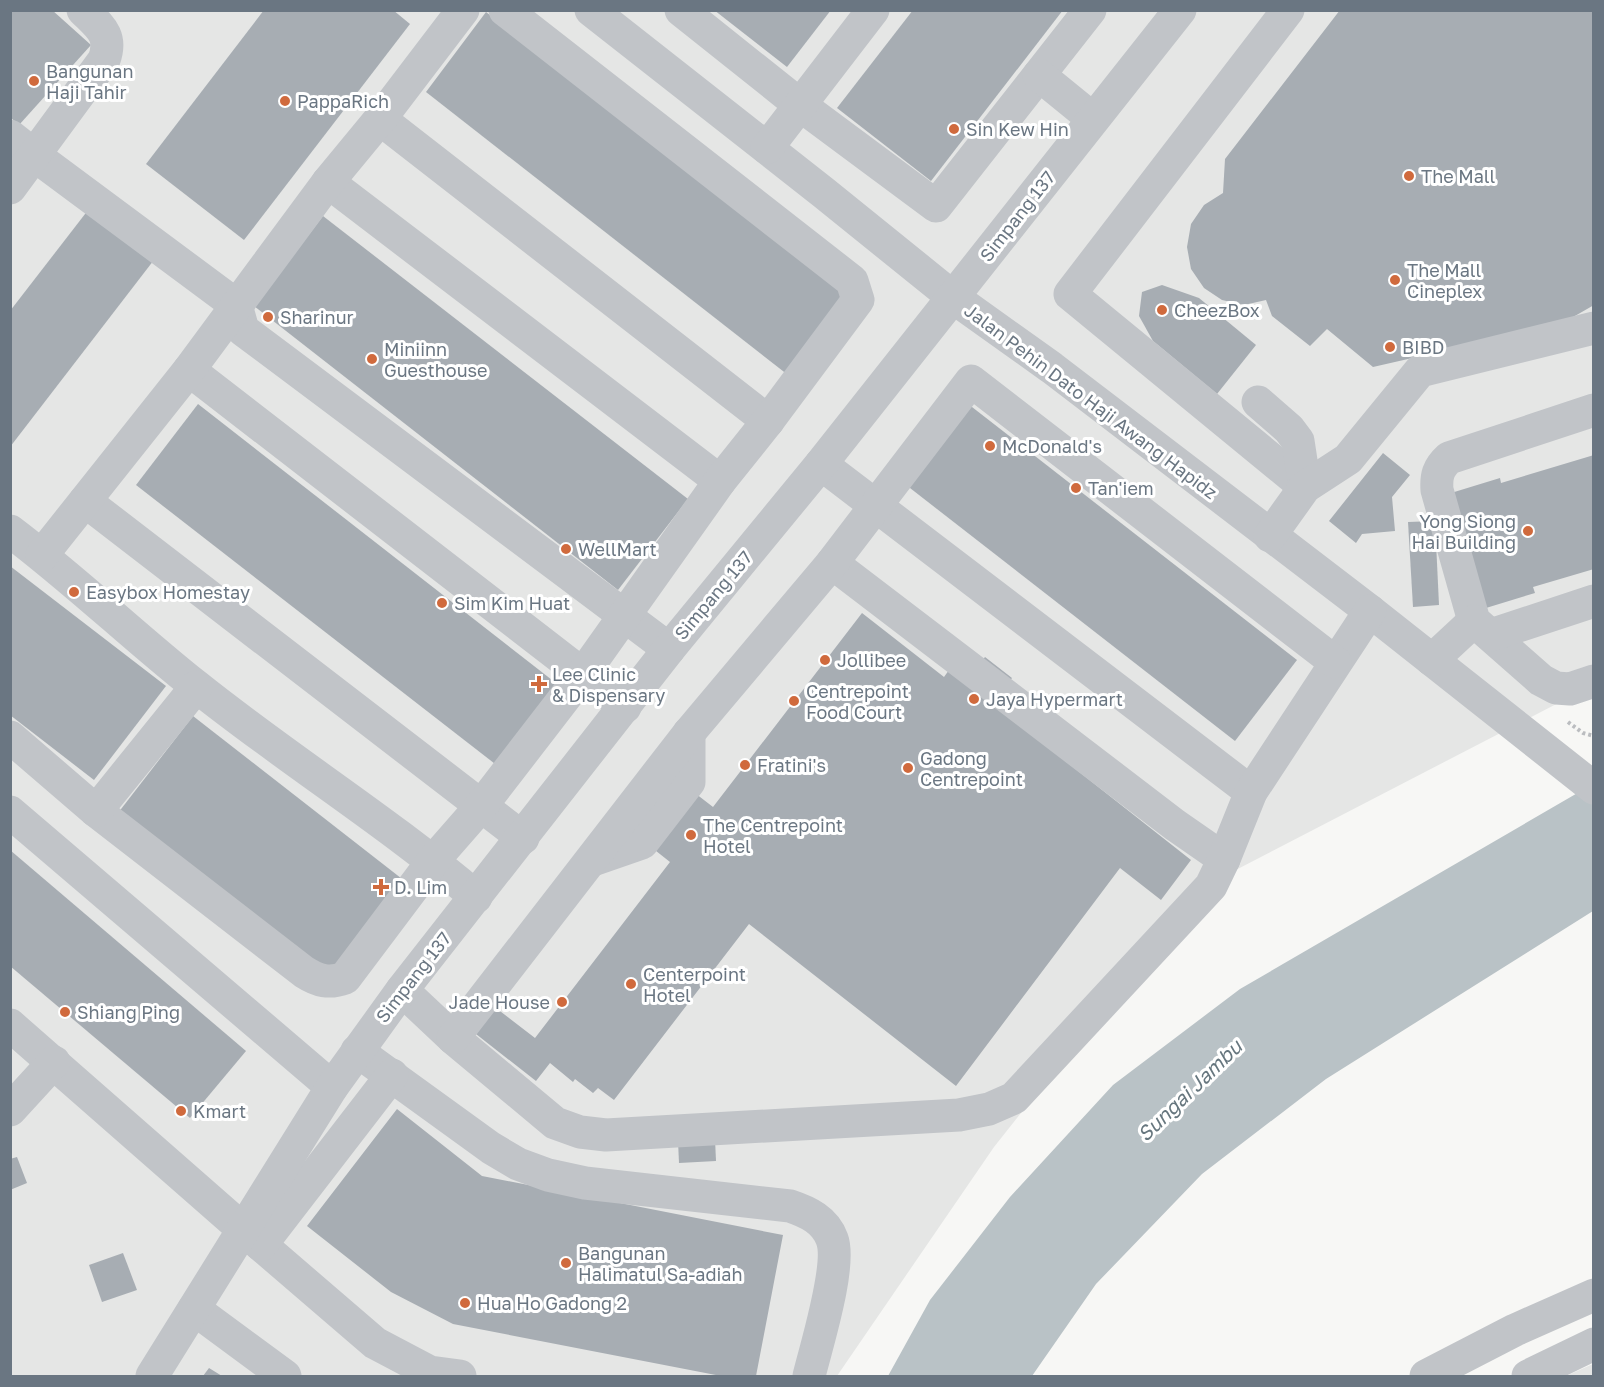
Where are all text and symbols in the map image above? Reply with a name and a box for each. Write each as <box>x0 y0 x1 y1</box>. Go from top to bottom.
place label: Bangunan Haji Tahir <box>46 60 134 103</box>
marker: Bangunan Haji Tahir <box>27 74 41 88</box>
place label: PappaRich <box>297 90 389 112</box>
marker: PappaRich <box>278 94 292 108</box>
place label: Sin Kew Hin <box>966 118 1069 140</box>
marker: Sin Kew Hin <box>947 122 961 136</box>
place label: The Mall <box>1421 165 1496 187</box>
street label: Simpang 137 <box>975 166 1059 266</box>
marker: The Mall <box>1402 169 1416 183</box>
place label: The Mall Cineplex <box>1407 259 1482 302</box>
marker: The Mall Cineplex <box>1388 273 1402 287</box>
street label: Jalan Pehin Dato Haji Awang Hapidz <box>960 299 1222 503</box>
place label: CheezBox <box>1174 299 1260 321</box>
marker: CheezBox <box>1155 303 1169 317</box>
place label: Sharinur <box>280 306 354 328</box>
marker: Sharinur <box>261 310 275 324</box>
place label: BIBD <box>1402 336 1444 358</box>
place label: Miniinn Guesthouse <box>384 338 488 381</box>
marker: BIBD <box>1383 340 1397 354</box>
marker: Miniinn Guesthouse <box>365 352 379 366</box>
place label: McDonald's <box>1002 435 1102 457</box>
marker: McDonald's <box>983 439 997 453</box>
place label: Tan'iem <box>1088 477 1154 499</box>
marker: Tan'iem <box>1069 481 1083 495</box>
place label: Yong Siong Hai Building <box>1411 510 1516 553</box>
marker: Yong Siong Hai Building <box>1521 524 1535 538</box>
place label: WellMart <box>578 538 657 560</box>
marker: WellMart <box>559 542 573 556</box>
street label: Simpang 137 <box>670 546 756 644</box>
place label: Easybox Homestay <box>86 581 250 603</box>
marker: Easybox Homestay <box>67 585 81 599</box>
place label: Sim Kim Huat <box>454 592 570 614</box>
marker: Sim Kim Huat <box>435 596 449 610</box>
place label: Jollibee <box>837 649 906 671</box>
marker: Jollibee <box>818 653 832 667</box>
place label: Lee Clinic & Dispensary <box>552 663 665 706</box>
marker: Lee Clinic & Dispensary <box>530 675 548 693</box>
place label: Centrepoint Food Court <box>806 680 909 723</box>
place label: Jaya Hypermart <box>986 688 1123 710</box>
marker: Jaya Hypermart <box>967 692 981 706</box>
marker: Centrepoint Food Court <box>787 694 801 708</box>
place label: Gadong Centrepoint <box>920 747 1023 790</box>
place label: Fratini's <box>757 754 826 776</box>
marker: Fratini's <box>738 758 752 772</box>
marker: Gadong Centrepoint <box>901 761 915 775</box>
place label: The Centrepoint Hotel <box>703 814 843 857</box>
marker: The Centrepoint Hotel <box>684 828 698 842</box>
place label: D. Lim <box>394 876 447 898</box>
marker: D. Lim <box>372 878 390 896</box>
street label: Simpang 137 <box>371 927 455 1027</box>
place label: Centerpoint Hotel <box>643 963 746 1006</box>
marker: Centerpoint Hotel <box>624 977 638 991</box>
place label: Jade House <box>448 991 550 1013</box>
marker: Jade House <box>555 995 569 1009</box>
place label: Shiang Ping <box>77 1001 180 1023</box>
marker: Shiang Ping <box>58 1005 72 1019</box>
water label: Sungai Jambu <box>1132 1033 1248 1146</box>
place label: Kmart <box>193 1100 246 1122</box>
marker: Kmart <box>174 1104 188 1118</box>
place label: Bangunan Halimatul Sa-adiah <box>578 1242 743 1285</box>
marker: Bangunan Halimatul Sa-adiah <box>559 1256 573 1270</box>
place label: Hua Ho Gadong 2 <box>477 1292 627 1314</box>
marker: Hua Ho Gadong 2 <box>458 1296 472 1310</box>

